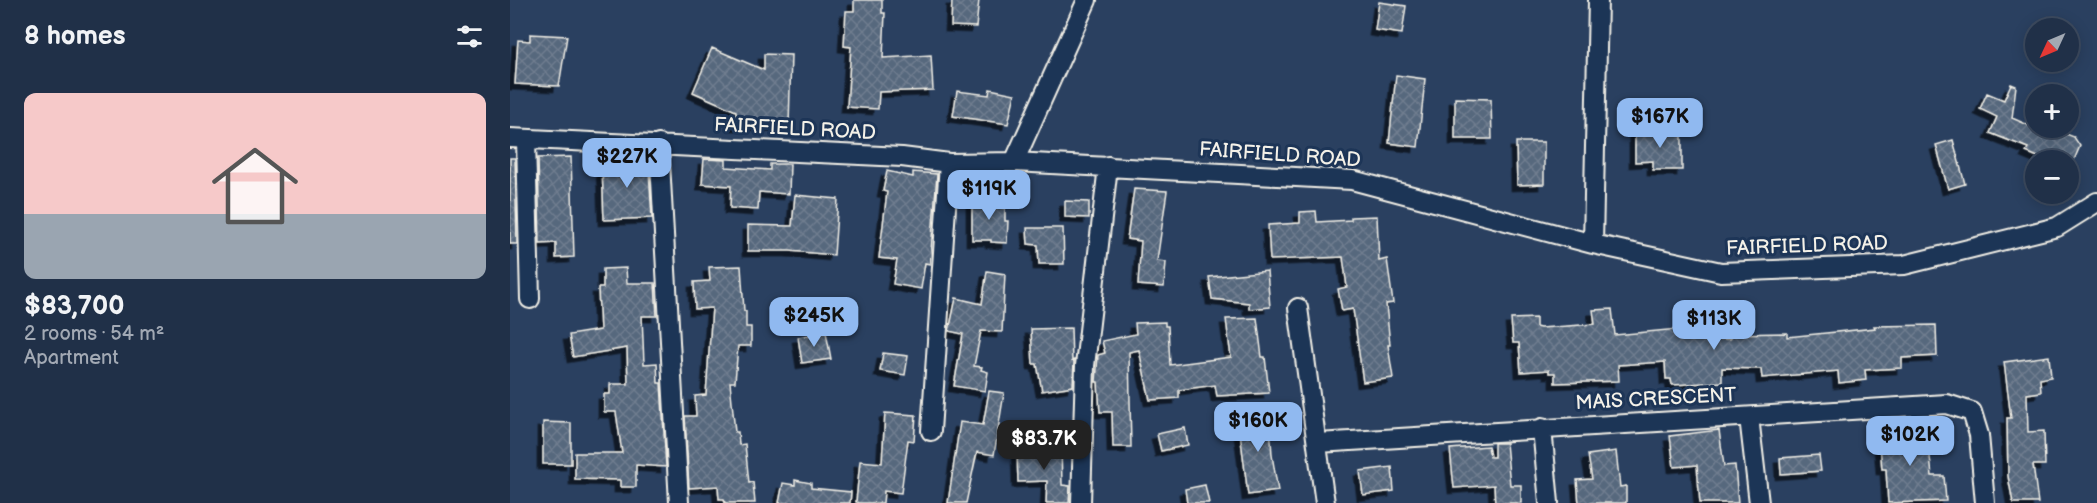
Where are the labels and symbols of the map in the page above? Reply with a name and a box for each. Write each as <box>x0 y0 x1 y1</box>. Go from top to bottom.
north arrow <box>2025 18 2079 72</box>
pin: $167K <box>1618 98 1702 149</box>
street label: FAIRFIELD ROAD <box>713 113 877 145</box>
street label: FAIRFIELD ROAD <box>1198 137 1362 173</box>
pin: $227K <box>585 138 669 189</box>
pin: $119K <box>947 170 1031 221</box>
street label: FAIRFIELD ROAD <box>1726 231 1888 261</box>
pin: $245K <box>772 297 856 348</box>
pin: $113K <box>1672 300 1756 351</box>
street label: MAIS CRESCENT <box>1575 383 1737 415</box>
pin: $160K <box>1216 402 1300 453</box>
pin: $102K <box>1868 416 1952 467</box>
pin: $83.7K <box>995 420 1093 471</box>

